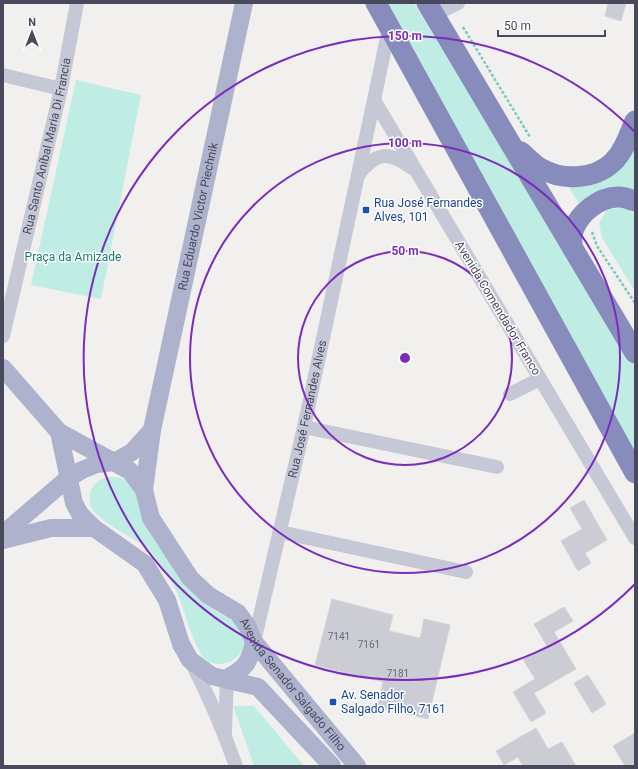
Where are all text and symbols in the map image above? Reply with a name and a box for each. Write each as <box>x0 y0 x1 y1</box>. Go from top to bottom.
north arrow <box>12 12 52 52</box>
scale bar <box>498 12 605 38</box>
text: N <box>28 16 36 29</box>
text: 50 m <box>504 19 531 33</box>
text: 150 m <box>388 29 422 43</box>
street label: Rua Santo Aníbal Maria Di Francia <box>20 57 74 236</box>
text: 100 m <box>388 136 422 150</box>
street label: Rua Eduardo Victor Piechnik <box>175 140 221 292</box>
place label: Rua José Fernandes Alves, 101 <box>374 196 483 224</box>
marker: Rua José Fernandes Alves, 101 <box>361 205 371 215</box>
street label: Avenida Comendador Franco <box>452 238 544 378</box>
text: 50 m <box>391 244 419 258</box>
park label: Praça da Amizade <box>25 250 121 264</box>
street label: Rua José Fernandes Alves <box>285 339 329 479</box>
centre of rings <box>398 351 412 365</box>
street label: Avenida Senador Salgado Filho <box>237 615 349 754</box>
house number: 7141 <box>328 631 350 642</box>
house number: 7161 <box>358 639 380 650</box>
house number: 7181 <box>387 668 409 679</box>
place label: Av. Senador Salgado Filho, 7161 <box>341 688 446 716</box>
marker: Av. Senador Salgado Filho, 7161 <box>328 697 338 707</box>

